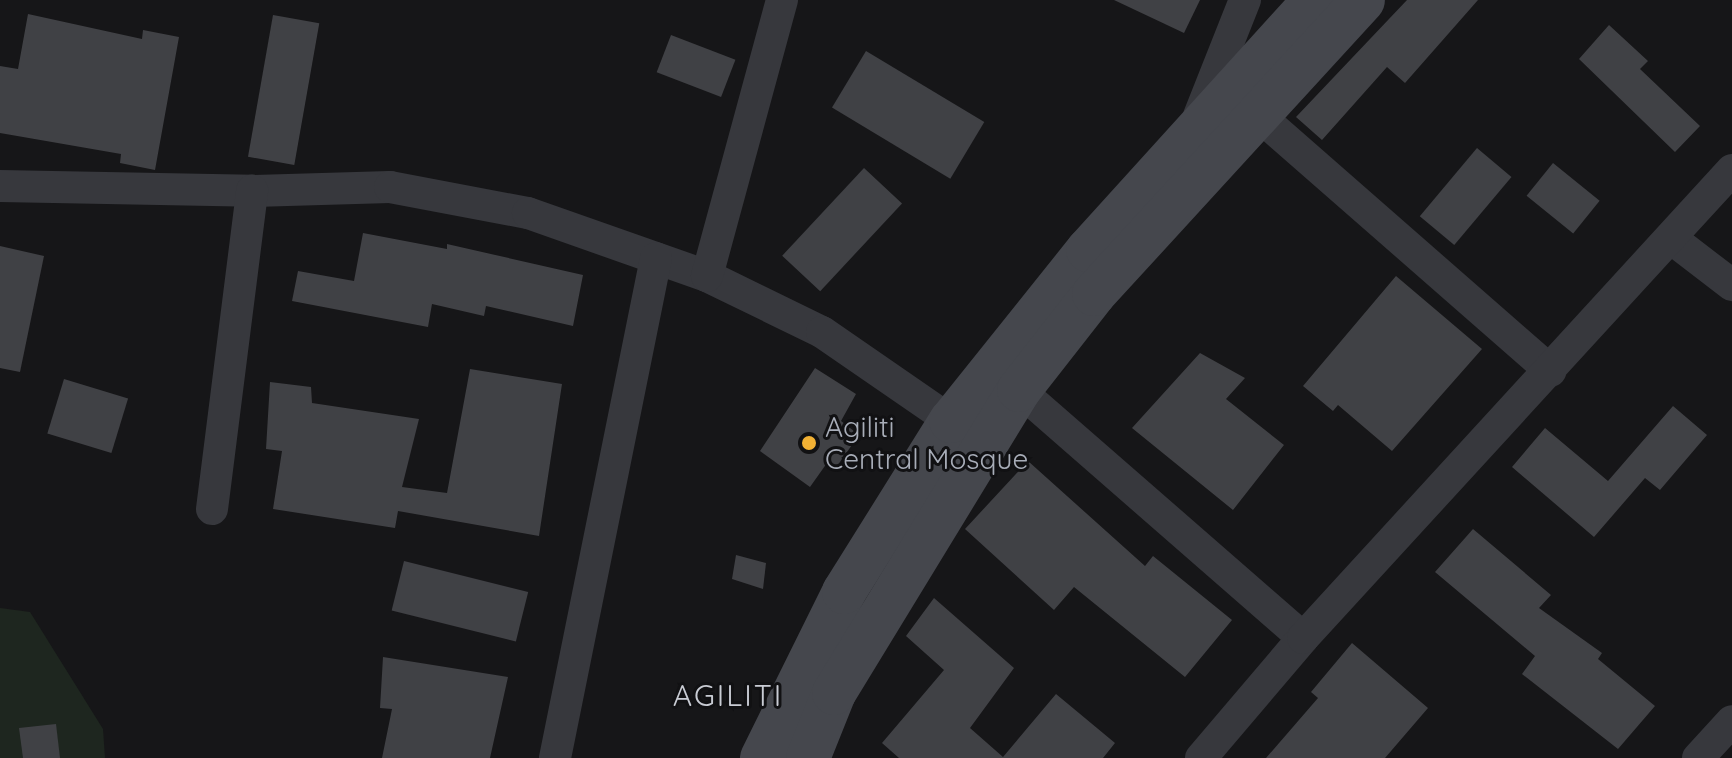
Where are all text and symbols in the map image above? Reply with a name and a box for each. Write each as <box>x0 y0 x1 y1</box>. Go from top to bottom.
place label: Agiliti Central Mosque <box>825 410 1028 476</box>
marker: Agiliti Central Mosque <box>800 434 818 452</box>
district label: AGILITI <box>673 677 783 713</box>

